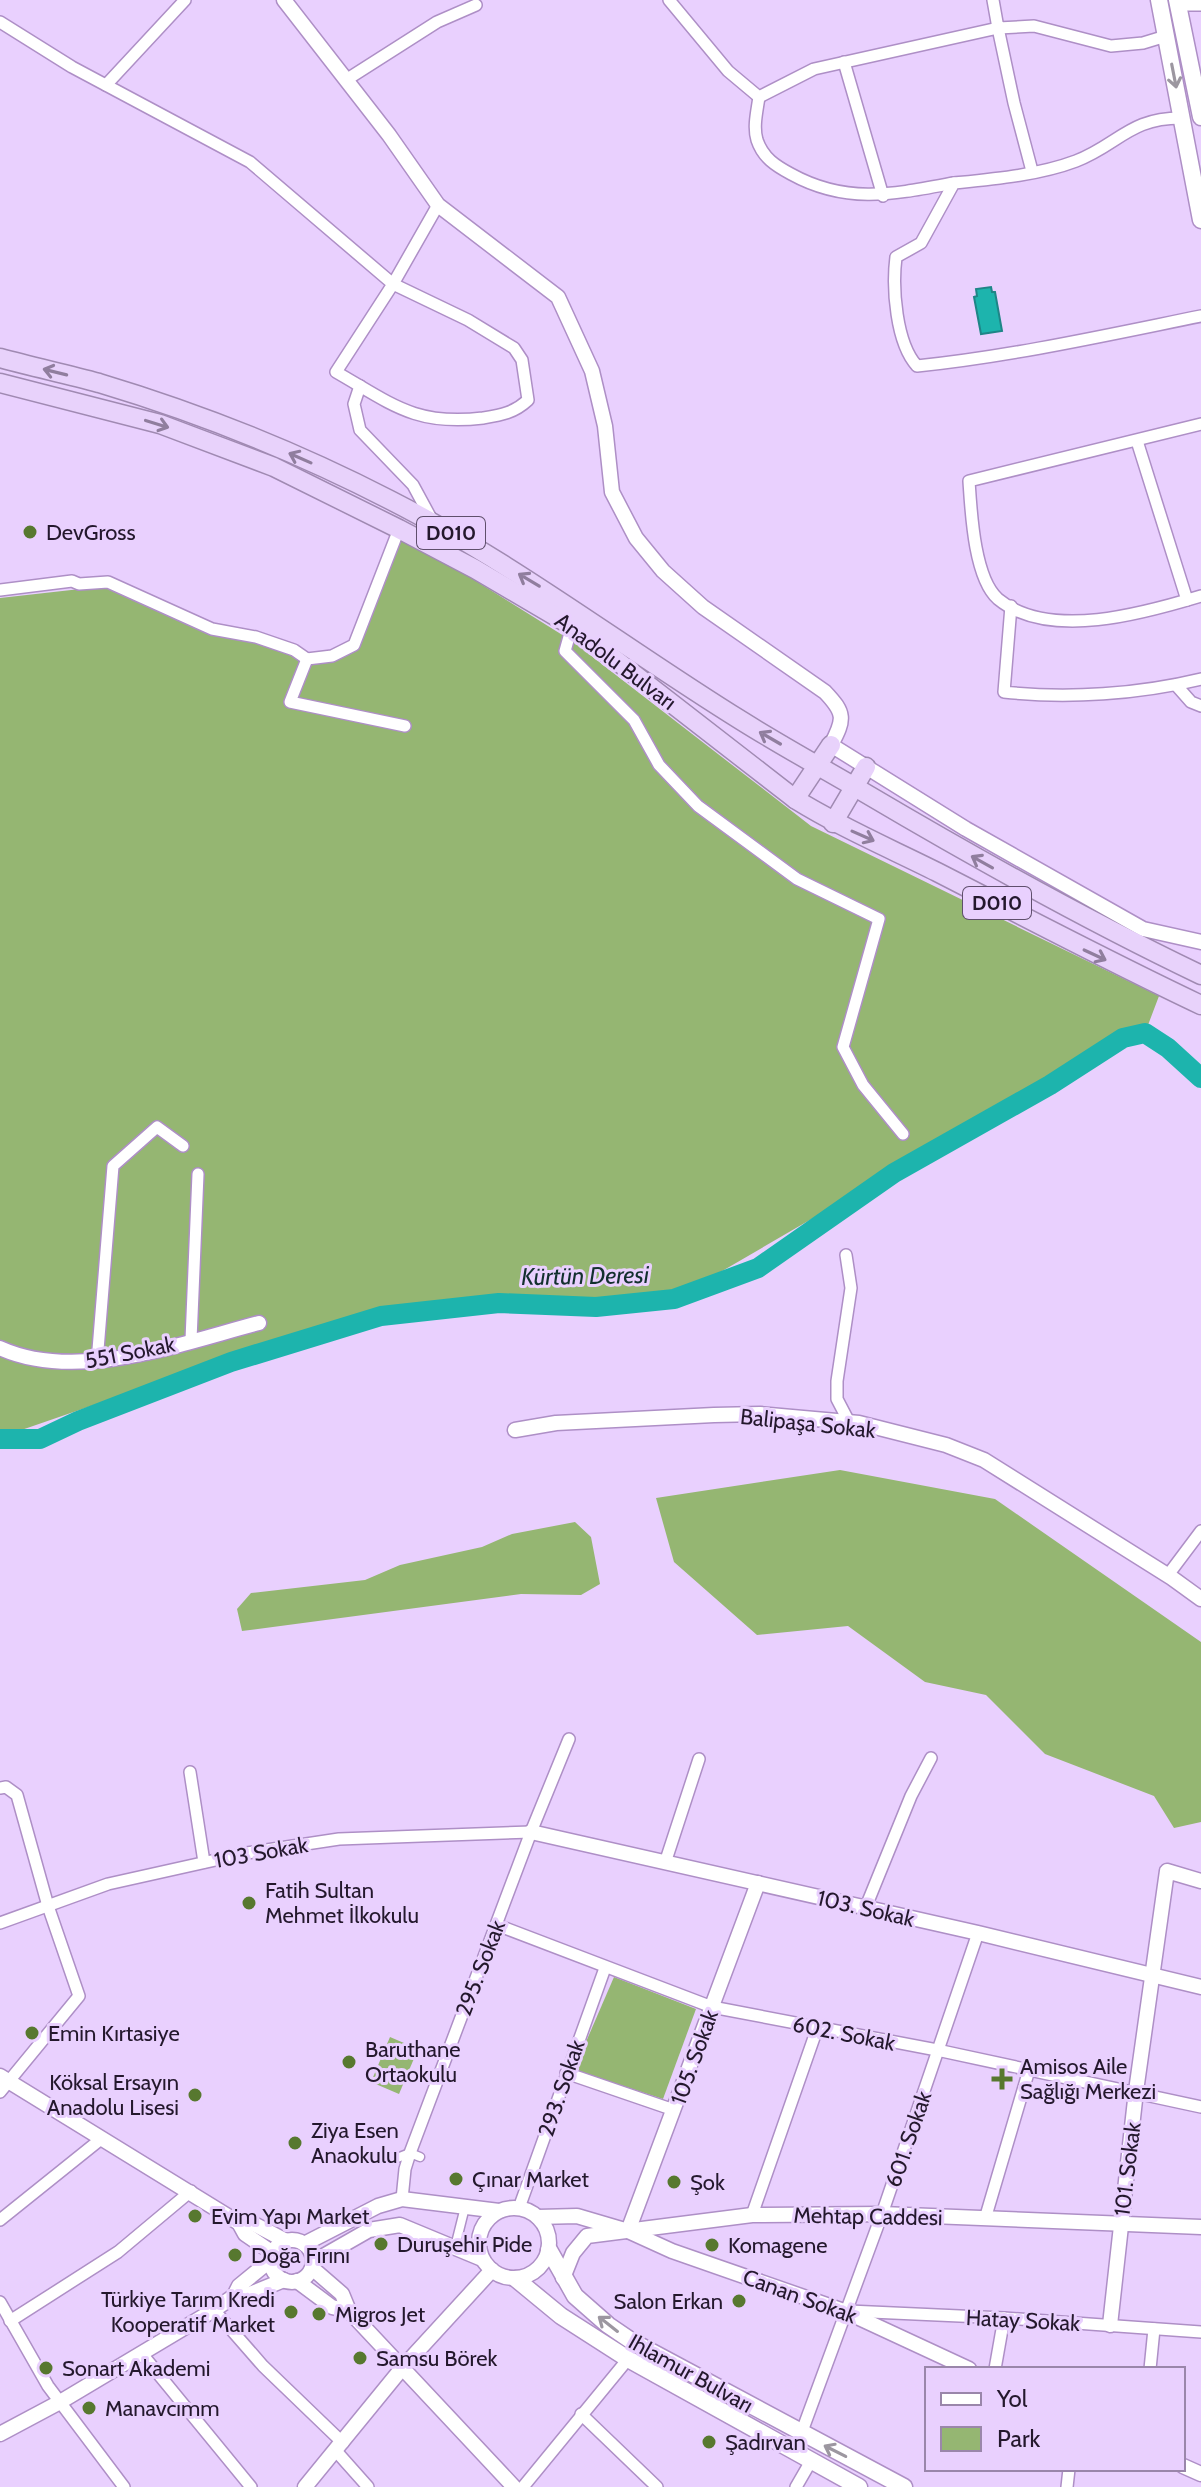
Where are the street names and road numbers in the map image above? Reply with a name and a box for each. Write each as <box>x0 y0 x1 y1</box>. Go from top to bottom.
road number: D010 <box>417 517 485 549</box>
street label: Anadolu Bulvarı <box>550 607 682 716</box>
road number: D010 <box>963 887 1031 919</box>
street label: 551 Sokak <box>83 1331 177 1374</box>
street label: Balipaşa Sokak <box>739 1403 877 1444</box>
street label: 103 Sokak <box>212 1831 310 1874</box>
street label: 103. Sokak <box>815 1884 917 1933</box>
street label: 295. Sokak <box>450 1916 511 2020</box>
street label: 105. Sokak <box>665 2006 724 2108</box>
street label: 602. Sokak <box>790 2010 898 2057</box>
street label: 293. Sokak <box>532 2036 591 2140</box>
street label: 601. Sokak <box>879 2088 938 2191</box>
street label: 101. Sokak <box>1108 2120 1147 2218</box>
street label: Mehtap Caddesi <box>793 2202 943 2231</box>
street label: Canan Sokak <box>739 2263 861 2330</box>
street label: Hatay Sokak <box>965 2304 1081 2337</box>
street label: Ihlamur Bulvarı <box>624 2328 758 2419</box>

